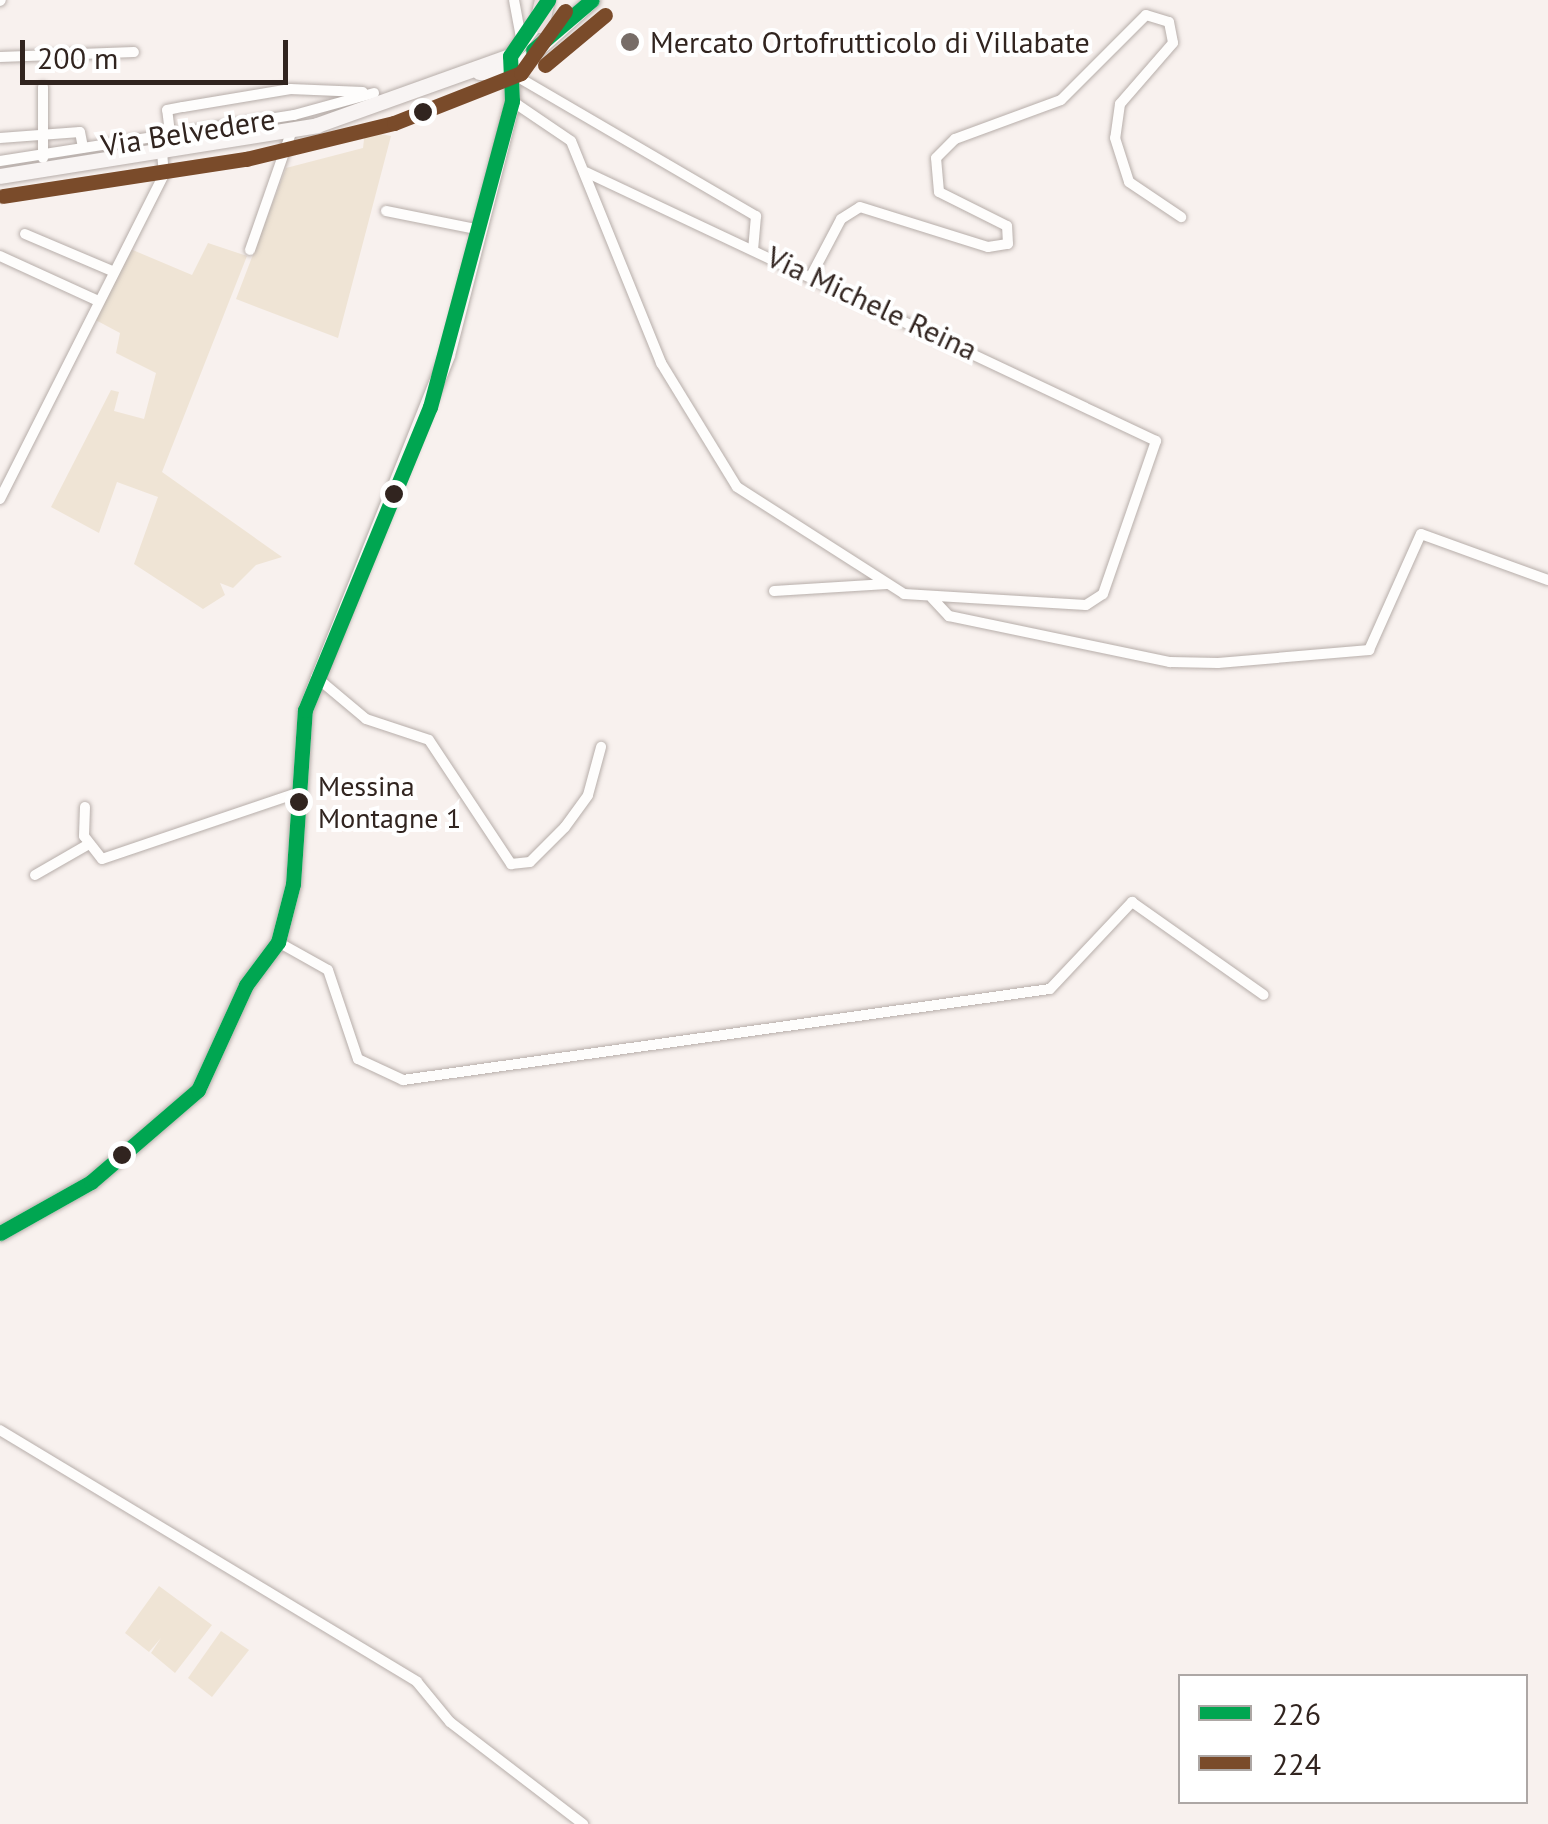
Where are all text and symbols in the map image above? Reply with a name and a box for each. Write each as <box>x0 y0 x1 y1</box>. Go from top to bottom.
scale bar <box>25 20 292 82</box>
place label: Mercato Ortofrutticolo di Villabate <box>650 24 1091 60</box>
marker: Mercato Ortofrutticolo di Villabate <box>619 31 641 53</box>
text: 200 m <box>37 38 118 77</box>
street label: Via Belvedere <box>98 100 278 164</box>
unlabelled marker <box>413 102 433 122</box>
street label: Via Michele Reina <box>761 239 983 367</box>
unlabelled marker <box>384 484 404 504</box>
place label: Messina Montagne 1 <box>318 769 461 835</box>
marker: Messina Montagne 1 <box>289 792 309 812</box>
unlabelled marker <box>112 1145 132 1165</box>
legend <box>1178 1674 1528 1804</box>
text: 226 <box>1272 1694 1321 1733</box>
text: 224 <box>1272 1744 1321 1783</box>

